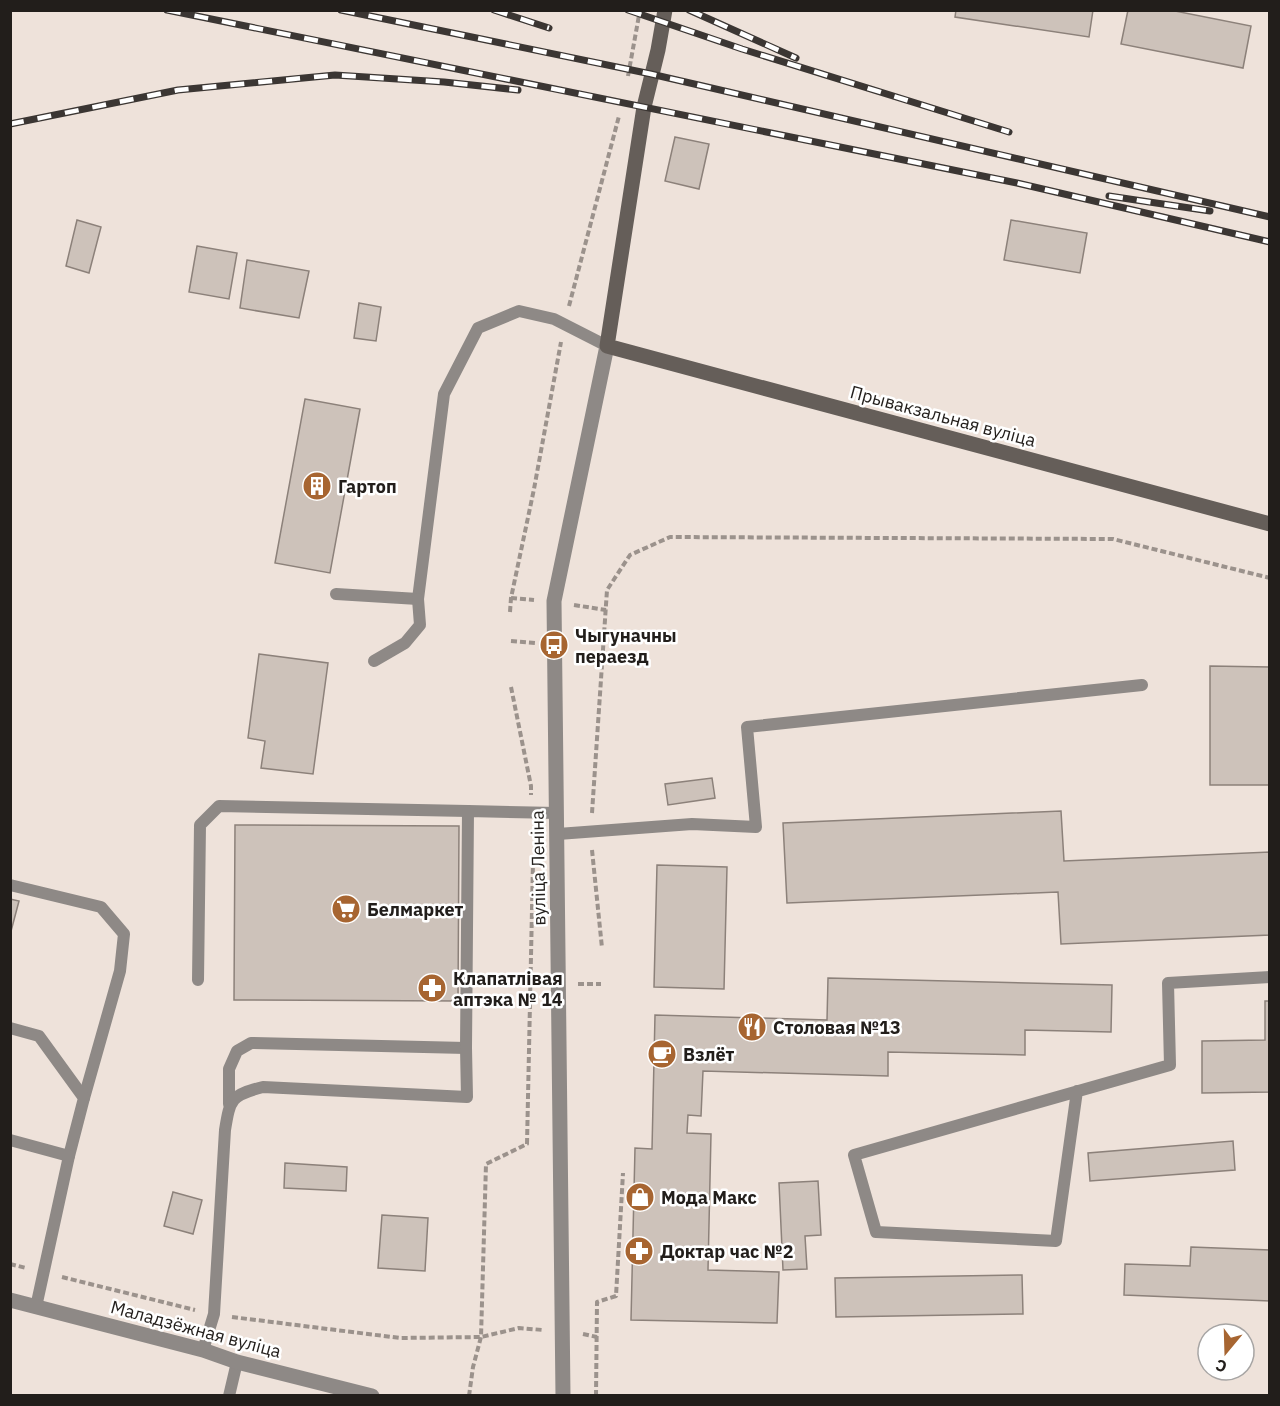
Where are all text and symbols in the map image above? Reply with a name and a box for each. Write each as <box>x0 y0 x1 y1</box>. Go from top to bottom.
street label: Прывакзальная вуліца <box>848 380 1039 452</box>
building icon: Гартоп <box>301 470 333 502</box>
place label: Гартоп <box>338 475 397 498</box>
place label: Чыгуначны пераезд <box>575 624 677 668</box>
bus stop icon: Чыгуначны пераезд <box>538 629 570 661</box>
street label: вуліца Леніна <box>525 810 551 926</box>
supermarket icon: Белмаркет <box>330 893 362 925</box>
place label: Белмаркет <box>367 898 464 921</box>
place label: Клапатлівая аптэка № 14 <box>453 967 563 1011</box>
pharmacy icon: Клапатлівая аптэка № 14 <box>416 972 448 1004</box>
restaurant icon: Столовая №13 <box>736 1011 768 1043</box>
place label: Столовая №13 <box>773 1016 901 1039</box>
cafe icon: Взлёт <box>646 1038 678 1070</box>
place label: Взлёт <box>683 1043 734 1066</box>
shop icon: Мода Макс <box>624 1181 656 1213</box>
place label: Мода Макс <box>661 1186 757 1209</box>
pharmacy icon: Доктар час №2 <box>623 1235 655 1267</box>
place label: Доктар час №2 <box>660 1240 793 1263</box>
street label: Маладзёжная вуліца <box>108 1295 284 1363</box>
north arrow <box>1196 1322 1256 1382</box>
text: С <box>1213 1355 1229 1377</box>

